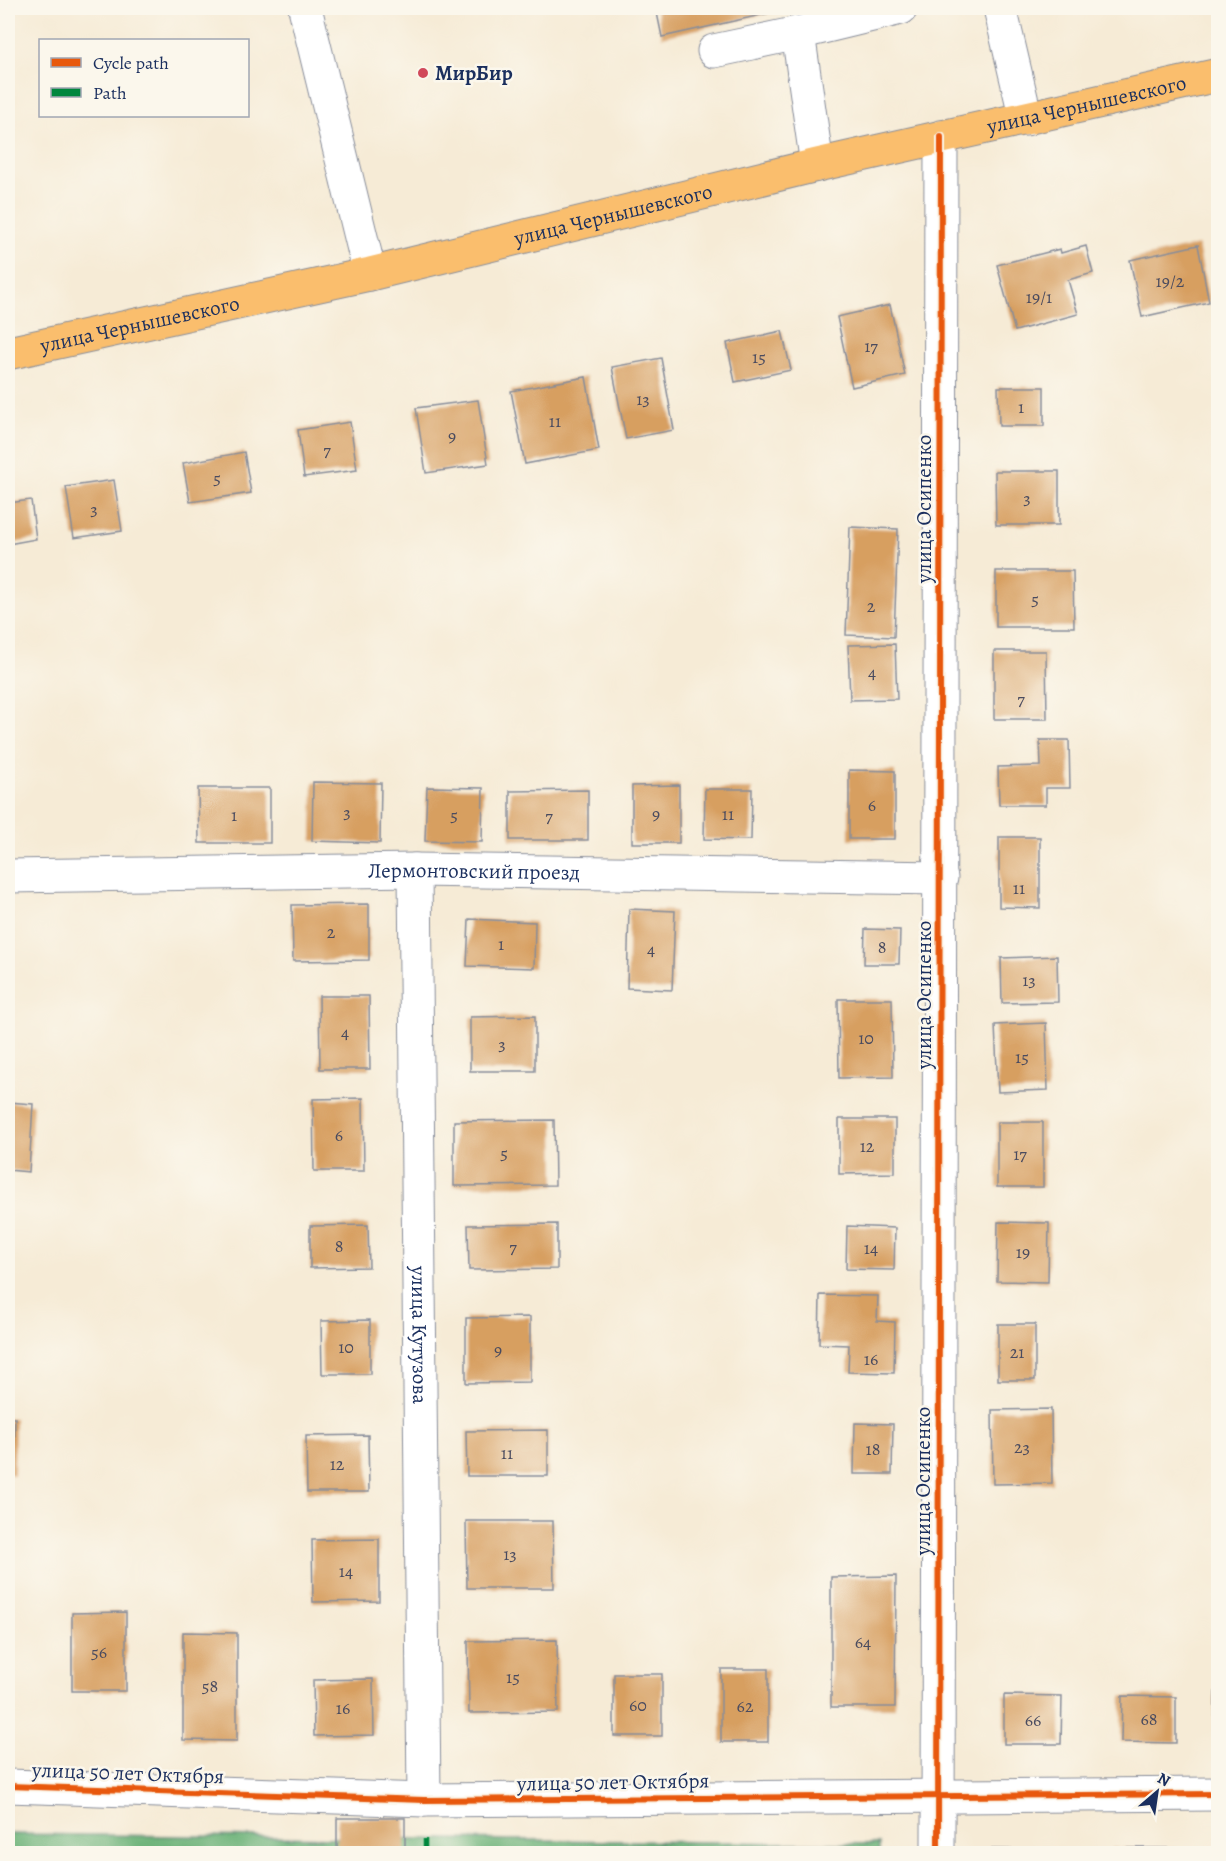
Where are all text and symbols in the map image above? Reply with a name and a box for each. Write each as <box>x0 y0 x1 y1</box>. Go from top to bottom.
legend <box>39 39 249 117</box>
text: Cycle path <box>93 51 169 75</box>
place label: МирБир <box>435 59 513 87</box>
marker: МирБир <box>416 66 430 80</box>
street label: улица Чернышевского <box>983 69 1189 141</box>
text: Path <box>93 81 127 105</box>
street label: улица Чернышевского <box>510 177 715 253</box>
house number: 19/2 <box>1156 269 1185 293</box>
house number: 19/1 <box>1026 285 1052 309</box>
street label: улица Чернышевского <box>37 289 242 360</box>
house number: 17 <box>864 334 878 358</box>
house number: 15 <box>752 345 766 369</box>
house number: 13 <box>636 387 650 411</box>
house number: 1 <box>1018 395 1024 419</box>
house number: 11 <box>549 409 561 433</box>
house number: 9 <box>448 424 456 448</box>
street label: улица Осипенко <box>910 435 938 584</box>
house number: 7 <box>323 438 331 462</box>
house number: 5 <box>213 466 221 490</box>
house number: 3 <box>1023 486 1031 510</box>
house number: 3 <box>90 497 98 521</box>
house number: 5 <box>1031 587 1039 611</box>
house number: 2 <box>867 594 876 618</box>
house number: 4 <box>868 660 876 684</box>
house number: 7 <box>1017 687 1025 711</box>
house number: 6 <box>868 793 876 817</box>
house number: 3 <box>343 800 351 824</box>
house number: 9 <box>652 802 660 826</box>
house number: 11 <box>722 802 734 826</box>
house number: 1 <box>231 803 237 827</box>
house number: 5 <box>450 803 458 827</box>
house number: 7 <box>545 804 553 828</box>
street label: Лермонтовский проезд <box>368 856 580 887</box>
house number: 11 <box>1013 876 1025 900</box>
house number: 2 <box>327 920 336 944</box>
street label: улица Осипенко <box>910 921 938 1070</box>
house number: 1 <box>498 932 504 956</box>
house number: 8 <box>878 935 886 959</box>
house number: 4 <box>647 937 655 961</box>
house number: 13 <box>1022 968 1036 992</box>
house number: 4 <box>341 1020 349 1044</box>
house number: 10 <box>858 1026 874 1050</box>
house number: 3 <box>498 1032 506 1056</box>
house number: 15 <box>1015 1045 1029 1069</box>
house number: 6 <box>335 1123 343 1147</box>
house number: 12 <box>860 1134 875 1158</box>
house number: 5 <box>500 1141 508 1165</box>
house number: 17 <box>1013 1142 1027 1166</box>
house number: 8 <box>335 1234 343 1258</box>
house number: 7 <box>509 1235 517 1259</box>
house number: 14 <box>864 1236 878 1260</box>
house number: 19 <box>1016 1240 1030 1264</box>
street label: улица Кутузова <box>405 1265 434 1405</box>
house number: 10 <box>338 1335 354 1359</box>
house number: 9 <box>494 1338 502 1362</box>
house number: 21 <box>1010 1340 1024 1364</box>
house number: 16 <box>864 1347 878 1371</box>
street label: улица Осипенко <box>909 1407 937 1556</box>
house number: 23 <box>1014 1435 1030 1459</box>
house number: 18 <box>866 1437 880 1461</box>
house number: 11 <box>501 1441 513 1465</box>
house number: 12 <box>330 1452 345 1476</box>
house number: 13 <box>503 1542 517 1566</box>
house number: 14 <box>339 1559 353 1583</box>
house number: 64 <box>855 1630 871 1654</box>
house number: 56 <box>91 1640 107 1664</box>
house number: 15 <box>506 1665 520 1689</box>
house number: 58 <box>202 1674 218 1698</box>
house number: 60 <box>629 1693 647 1717</box>
house number: 62 <box>737 1694 754 1718</box>
house number: 16 <box>336 1696 350 1720</box>
house number: 68 <box>1140 1707 1158 1731</box>
house number: 66 <box>1025 1708 1041 1732</box>
street label: улица 50 лет Октября <box>30 1756 225 1790</box>
north arrow <box>1127 1762 1187 1822</box>
street label: улица 50 лет Октября <box>516 1766 709 1798</box>
text: N <box>1153 1767 1175 1792</box>

